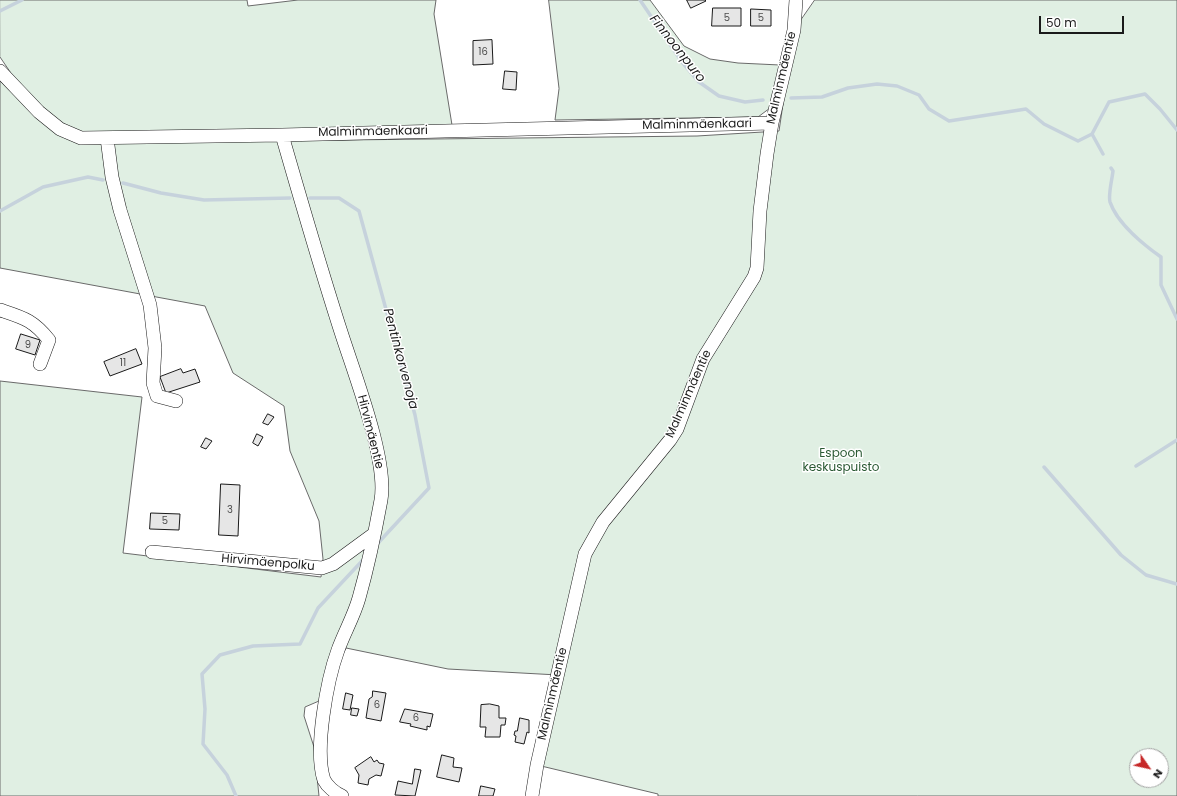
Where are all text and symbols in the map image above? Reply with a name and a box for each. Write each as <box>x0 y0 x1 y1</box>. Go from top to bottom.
scale bar <box>1041 8 1126 34</box>
water label: Finnoonpuro <box>646 12 708 86</box>
house number: 5 <box>724 12 730 24</box>
house number: 5 <box>758 12 764 24</box>
text: 50 m <box>1046 14 1077 31</box>
street label: Malminmäentie <box>764 30 800 126</box>
house number: 16 <box>478 46 488 58</box>
street label: Malminmäenkaari <box>642 117 752 133</box>
street label: Malminmäenkaari <box>318 124 428 140</box>
water label: Pentinkorvenoja <box>379 307 421 411</box>
house number: 9 <box>25 339 31 351</box>
street label: Malminmäentie <box>663 348 715 440</box>
house number: 11 <box>120 357 126 369</box>
street label: Hirvimäentie <box>354 393 386 471</box>
park label: Espoon keskuspuisto <box>802 447 880 475</box>
house number: 3 <box>227 504 233 516</box>
house number: 5 <box>162 515 168 527</box>
street label: Hirvimäenpolku <box>221 552 315 574</box>
street label: Malminmäentie <box>535 646 571 742</box>
house number: 6 <box>374 699 380 711</box>
house number: 6 <box>413 712 419 724</box>
north arrow <box>1129 748 1169 788</box>
text: N <box>1149 766 1167 782</box>

